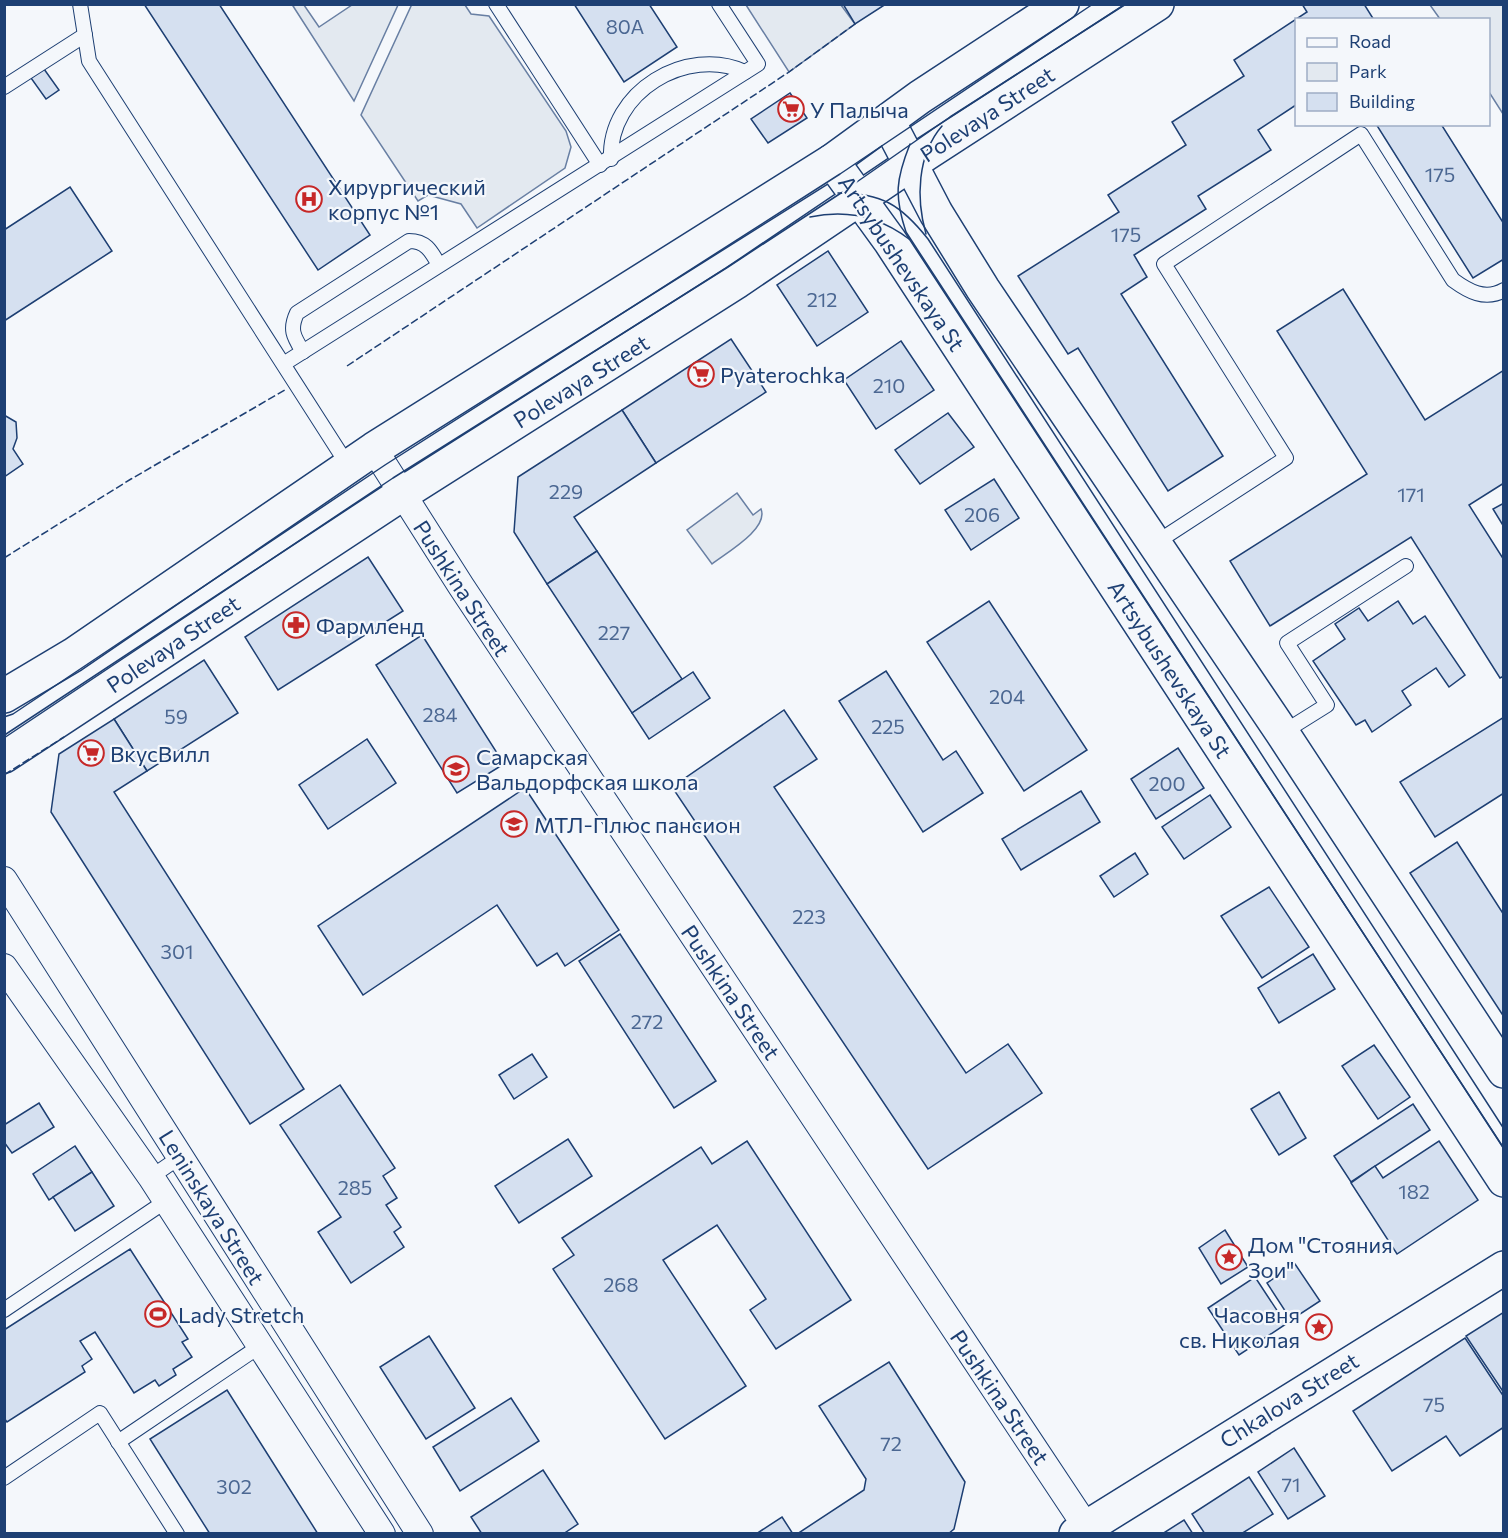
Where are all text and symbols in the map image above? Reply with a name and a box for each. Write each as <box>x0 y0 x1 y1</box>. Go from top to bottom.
house number: 80А <box>606 14 644 38</box>
legend <box>1295 18 1490 126</box>
text: Road <box>1349 30 1391 52</box>
text: Park <box>1349 60 1387 82</box>
street label: Polevaya Street <box>915 61 1059 167</box>
text: Building <box>1349 90 1415 112</box>
supermarket icon: У Палыча <box>776 94 806 124</box>
place label: У Палыча <box>810 96 909 123</box>
house number: 175 <box>1425 162 1455 186</box>
street label: Artsybushevskaya St <box>833 170 971 356</box>
place label: Хирургический корпус №1 <box>328 173 486 225</box>
hospital icon: Хирургический корпус №1 <box>294 184 324 214</box>
house number: 175 <box>1111 222 1141 246</box>
house number: 212 <box>807 287 837 311</box>
street label: Polevaya Street <box>508 329 654 433</box>
supermarket icon: Pyaterochka <box>686 359 716 389</box>
place label: Pyaterochka <box>720 361 845 388</box>
house number: 210 <box>873 373 905 397</box>
house number: 229 <box>549 479 583 503</box>
house number: 171 <box>1397 482 1425 506</box>
house number: 206 <box>964 502 1000 526</box>
street label: Pushkina Street <box>408 515 516 661</box>
street label: Artsybushevskaya St <box>1102 575 1238 763</box>
street label: Polevaya Street <box>101 590 245 698</box>
pharmacy icon: Фармленд <box>281 610 311 640</box>
place label: Фармленд <box>316 612 425 639</box>
house number: 227 <box>598 620 630 644</box>
house number: 204 <box>989 684 1025 708</box>
house number: 284 <box>422 702 458 726</box>
house number: 59 <box>164 704 188 728</box>
house number: 225 <box>871 714 905 738</box>
supermarket icon: ВкусВилл <box>76 738 106 768</box>
place label: ВкусВилл <box>110 740 210 767</box>
place label: Самарская Вальдорфская школа <box>476 743 698 795</box>
school or university icon: Самарская Вальдорфская школа <box>441 754 471 784</box>
house number: 200 <box>1148 771 1186 795</box>
school or university icon: МТЛ-Плюс пансион <box>499 809 529 839</box>
place label: МТЛ-Плюс пансион <box>534 811 741 838</box>
house number: 223 <box>792 904 826 928</box>
street label: Pushkina Street <box>676 919 786 1065</box>
house number: 301 <box>160 939 194 963</box>
house number: 272 <box>631 1009 663 1033</box>
street label: Leninskaya Street <box>154 1125 270 1289</box>
house number: 285 <box>338 1175 372 1199</box>
house number: 182 <box>1398 1179 1430 1203</box>
place label: Дом "Стояния Зои" <box>1248 1231 1393 1283</box>
place icon: Дом "Стояния Зои" <box>1214 1242 1244 1272</box>
house number: 268 <box>603 1272 639 1296</box>
sports icon: Lady Stretch <box>143 1299 173 1329</box>
place label: Lady Stretch <box>178 1301 304 1328</box>
place label: Часовня св. Николая <box>1179 1301 1300 1353</box>
place icon: Часовня св. Николая <box>1304 1312 1334 1342</box>
street label: Pushkina Street <box>945 1324 1055 1470</box>
street label: Chkalova Street <box>1215 1347 1363 1453</box>
house number: 75 <box>1423 1392 1445 1416</box>
house number: 72 <box>880 1431 902 1455</box>
house number: 71 <box>1281 1472 1301 1496</box>
house number: 302 <box>216 1474 252 1498</box>

